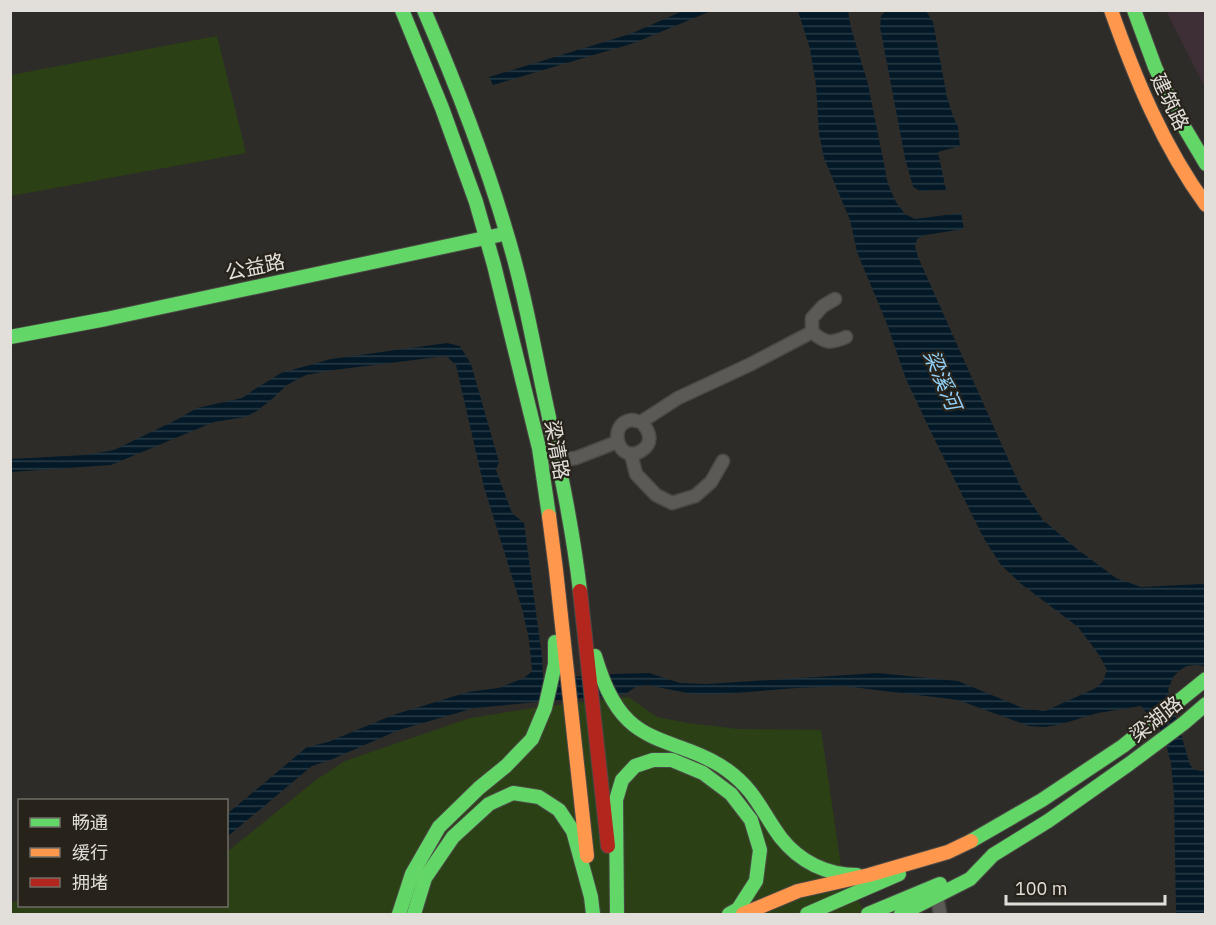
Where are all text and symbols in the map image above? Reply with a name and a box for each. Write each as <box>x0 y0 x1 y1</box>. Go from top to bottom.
street label: 建筑路 <box>1145 69 1196 135</box>
street label: 公益路 <box>223 247 287 286</box>
water label: 梁溪河 <box>918 345 970 418</box>
street label: 梁清路 <box>539 418 576 482</box>
street label: 梁湖路 <box>1124 689 1188 748</box>
legend <box>18 799 228 907</box>
text: 畅通 <box>72 811 108 834</box>
text: 缓行 <box>72 841 108 864</box>
scale bar <box>1006 868 1165 906</box>
text: 拥堵 <box>72 871 108 894</box>
text: 100 m <box>1015 877 1067 900</box>

